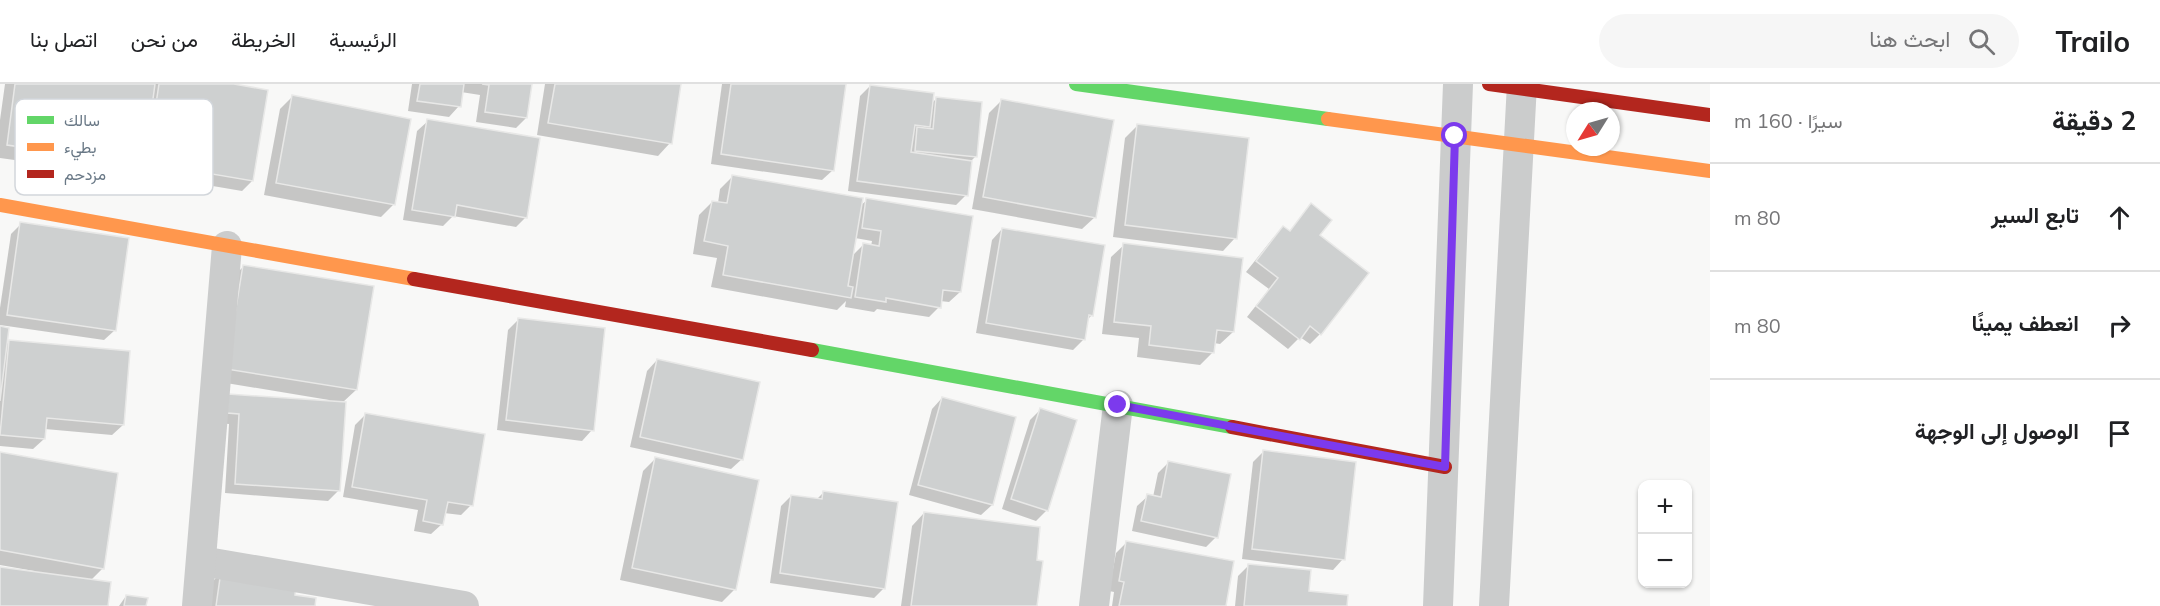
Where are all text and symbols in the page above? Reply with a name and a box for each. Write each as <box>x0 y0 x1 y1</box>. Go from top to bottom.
search box <box>1599 14 2019 68</box>
text: Trailo <box>2055 24 2130 59</box>
text: ابحث هنا <box>1869 25 1950 53</box>
icon: search <box>1965 25 1998 58</box>
text: اتصل بنا <box>30 26 98 52</box>
text: من نحن <box>131 26 198 52</box>
text: الخريطة <box>231 26 296 52</box>
text: الرئيسية <box>329 26 397 52</box>
legend <box>15 99 213 195</box>
north arrow <box>1566 102 1620 156</box>
text: 2 دقيقة <box>2052 104 2136 137</box>
text: سيرًا · 160 m <box>1734 108 1843 133</box>
text: سالك <box>64 110 100 130</box>
route start <box>1441 122 1467 148</box>
text: بطيء <box>64 137 96 161</box>
text: مزدحم <box>64 164 106 185</box>
text: تابع السير <box>1991 201 2079 229</box>
icon: ahead <box>2103 201 2136 234</box>
text: 80 m <box>1734 205 1781 230</box>
text: انعطف يمينًا <box>1972 309 2079 337</box>
icon: right <box>2103 309 2136 342</box>
text: 80 m <box>1734 313 1781 338</box>
route end <box>1104 391 1130 417</box>
text: الوصول إلى الوجهة <box>1915 417 2079 445</box>
icon: arrive <box>2103 417 2136 450</box>
map controls <box>1638 480 1692 588</box>
button: + <box>1638 480 1692 534</box>
button: − <box>1638 534 1692 588</box>

